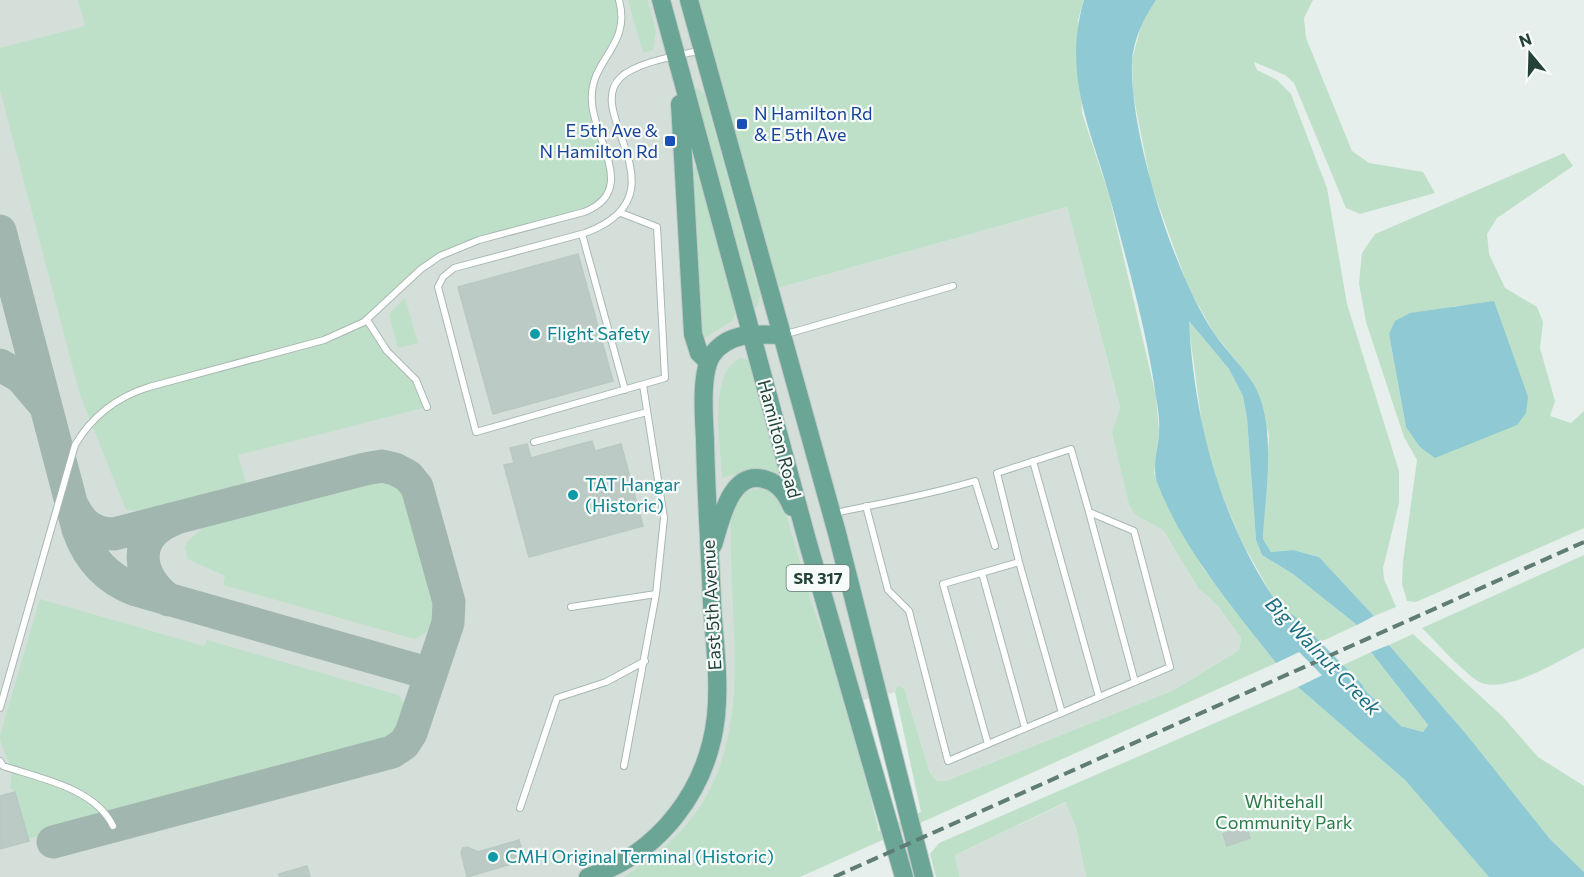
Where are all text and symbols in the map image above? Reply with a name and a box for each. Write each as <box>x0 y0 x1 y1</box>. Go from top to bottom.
north arrow <box>1500 24 1560 84</box>
text: N <box>1516 28 1534 50</box>
place label: N Hamilton Rd & E 5th Ave <box>754 102 872 145</box>
marker: N Hamilton Rd & E 5th Ave <box>735 117 749 131</box>
place label: E 5th Ave & N Hamilton Rd <box>540 119 658 162</box>
marker: E 5th Ave & N Hamilton Rd <box>663 134 677 148</box>
place label: Flight Safety <box>547 322 650 344</box>
marker: Flight Safety <box>528 327 542 341</box>
street label: Hamilton Road <box>754 377 806 500</box>
place label: TAT Hangar (Historic) <box>585 473 680 516</box>
marker: TAT Hangar (Historic) <box>566 488 580 502</box>
street label: East 5th Avenue <box>697 539 725 671</box>
road number: SR 317 <box>786 565 850 591</box>
water label: Big Walnut Creek <box>1261 591 1387 720</box>
park label: Whitehall Community Park <box>1215 790 1353 833</box>
place label: CMH Original Terminal (Historic) <box>505 845 774 867</box>
marker: CMH Original Terminal (Historic) <box>486 850 500 864</box>

